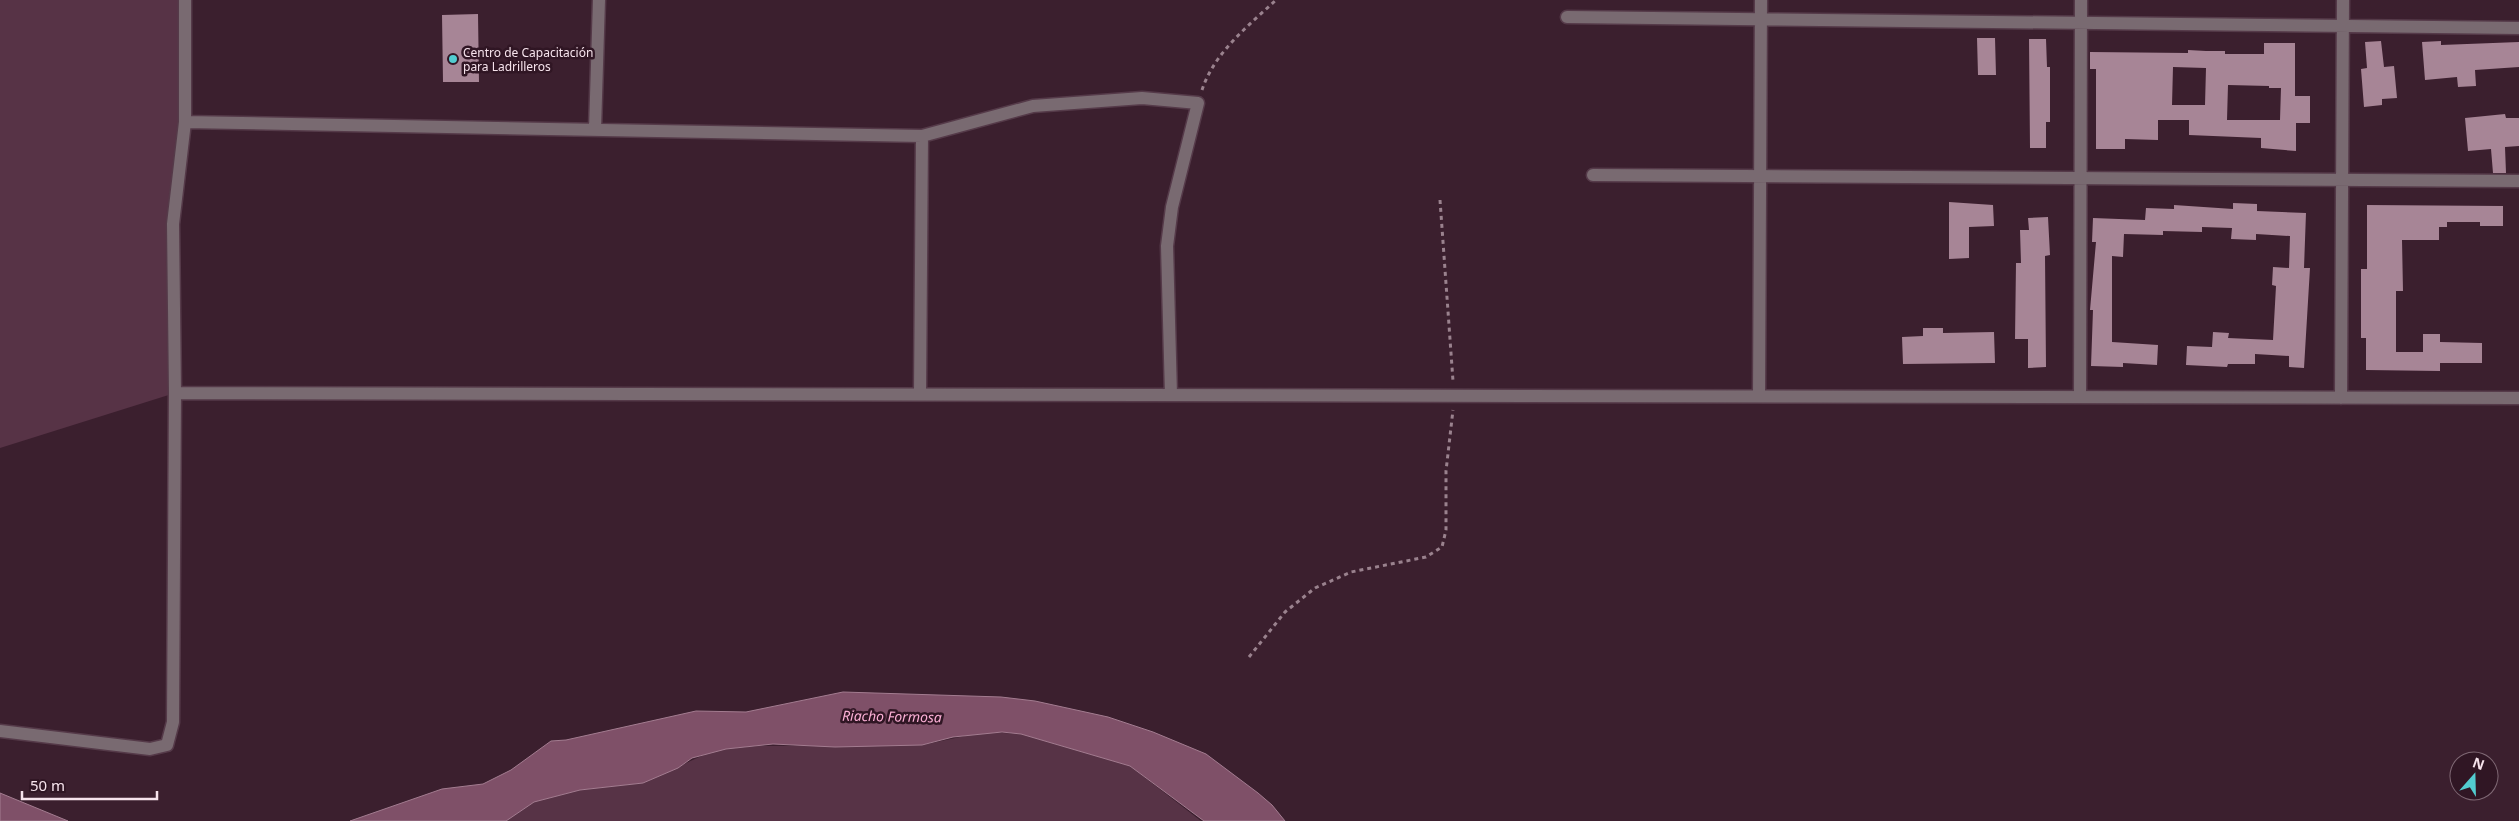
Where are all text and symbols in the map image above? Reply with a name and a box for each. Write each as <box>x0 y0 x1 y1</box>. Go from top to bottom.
place label: Centro de Capacitación para Ladrilleros <box>463 44 593 75</box>
marker: Centro de Capacitación para Ladrilleros <box>447 53 459 65</box>
water label: Riacho Formosa <box>842 706 942 726</box>
north arrow <box>2449 751 2499 801</box>
text: N <box>2470 752 2487 774</box>
scale bar <box>22 768 158 800</box>
text: 50 m <box>30 775 65 795</box>

